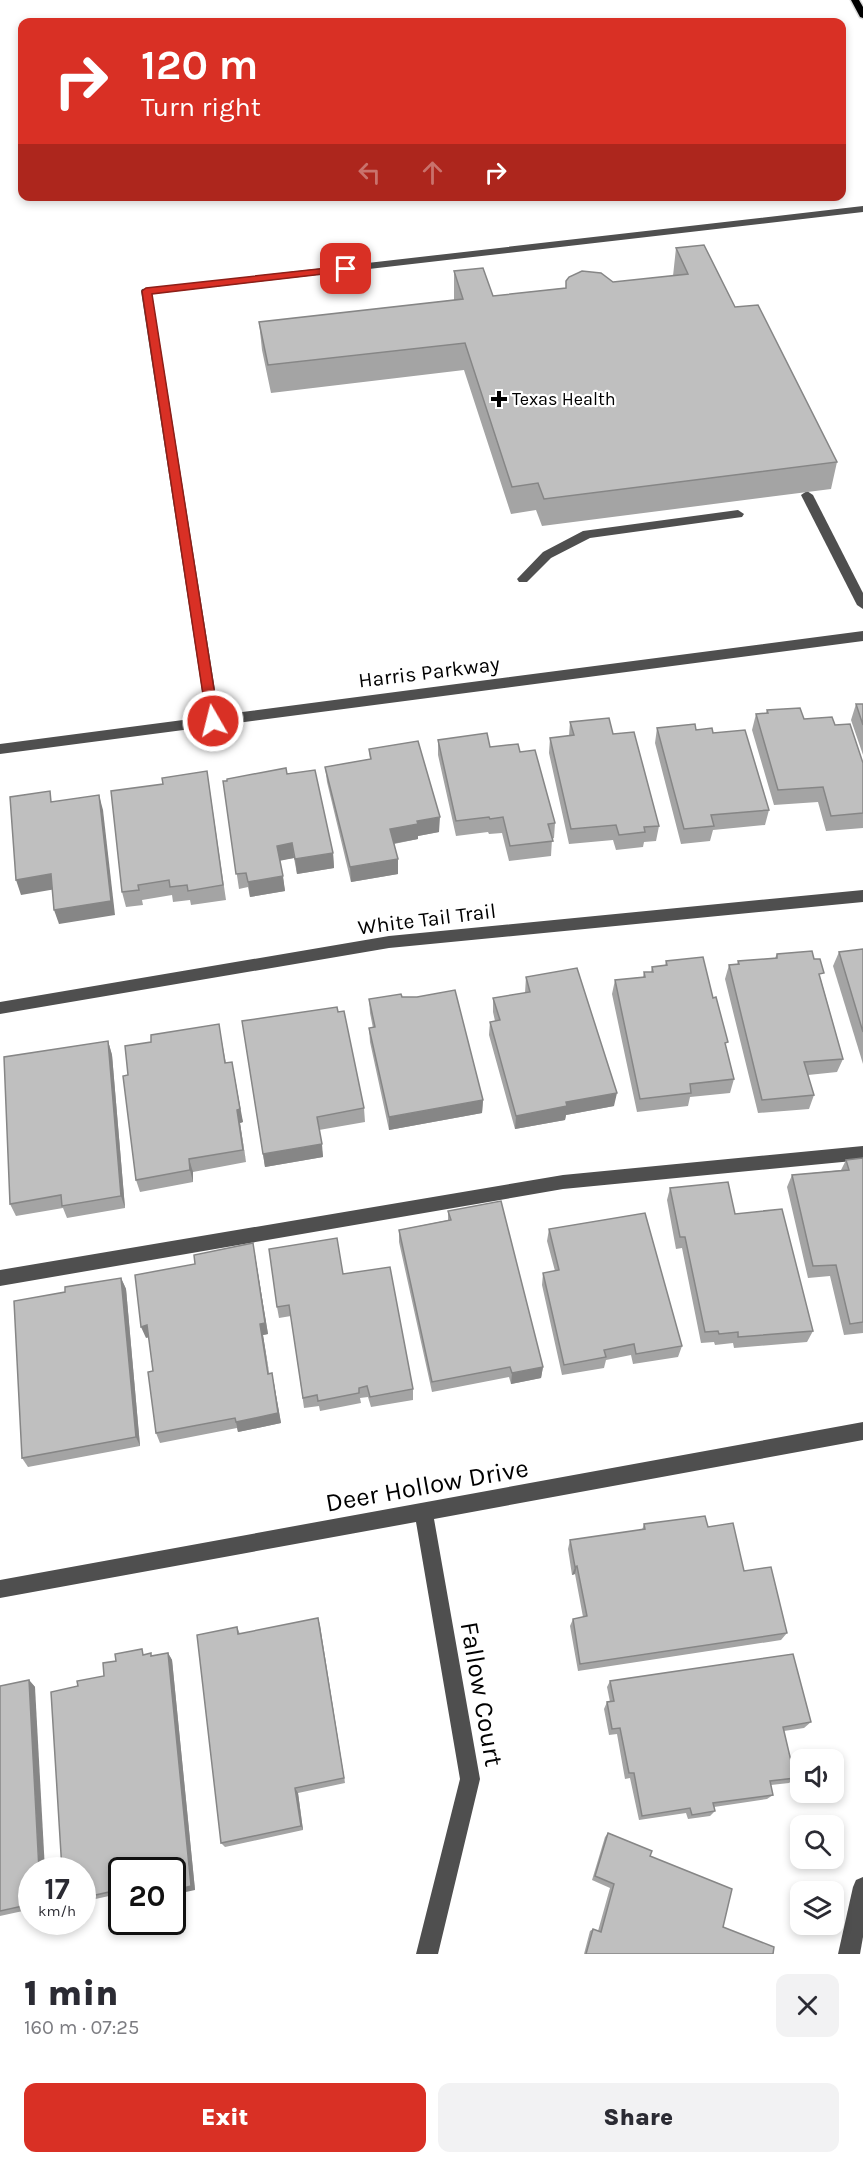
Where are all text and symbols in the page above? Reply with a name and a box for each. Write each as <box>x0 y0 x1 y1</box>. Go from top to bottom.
text: 120 m <box>141 40 258 90</box>
icon: right <box>42 42 120 120</box>
text: Turn right <box>141 91 261 123</box>
icon: left <box>353 156 386 189</box>
icon: ahead <box>416 156 449 189</box>
icon: right <box>479 156 512 189</box>
pin <box>320 243 371 294</box>
icon: arrive <box>329 252 362 285</box>
place label: Texas Health <box>512 388 616 410</box>
marker: Texas Health <box>490 390 508 408</box>
street label: Harris Parkway <box>357 651 501 693</box>
position arrow <box>181 689 245 753</box>
street label: White Tail Trail <box>357 899 497 939</box>
street label: Deer Hollow Drive <box>323 1452 531 1519</box>
street label: Fallow Court <box>454 1619 510 1769</box>
map controls <box>790 1749 844 1935</box>
button: sound <box>790 1749 844 1803</box>
button: search <box>790 1815 844 1869</box>
speed limit sign: 20 <box>108 1857 186 1935</box>
text: 17 <box>44 1871 70 1907</box>
button: layers <box>790 1881 844 1935</box>
text: km/h <box>38 1902 76 1920</box>
text: 1 min <box>24 1972 118 2014</box>
button: close <box>776 1974 839 2037</box>
text: 160 m · 07:25 <box>24 2016 139 2039</box>
button: Exit <box>24 2083 426 2152</box>
button: Share <box>438 2083 839 2152</box>

